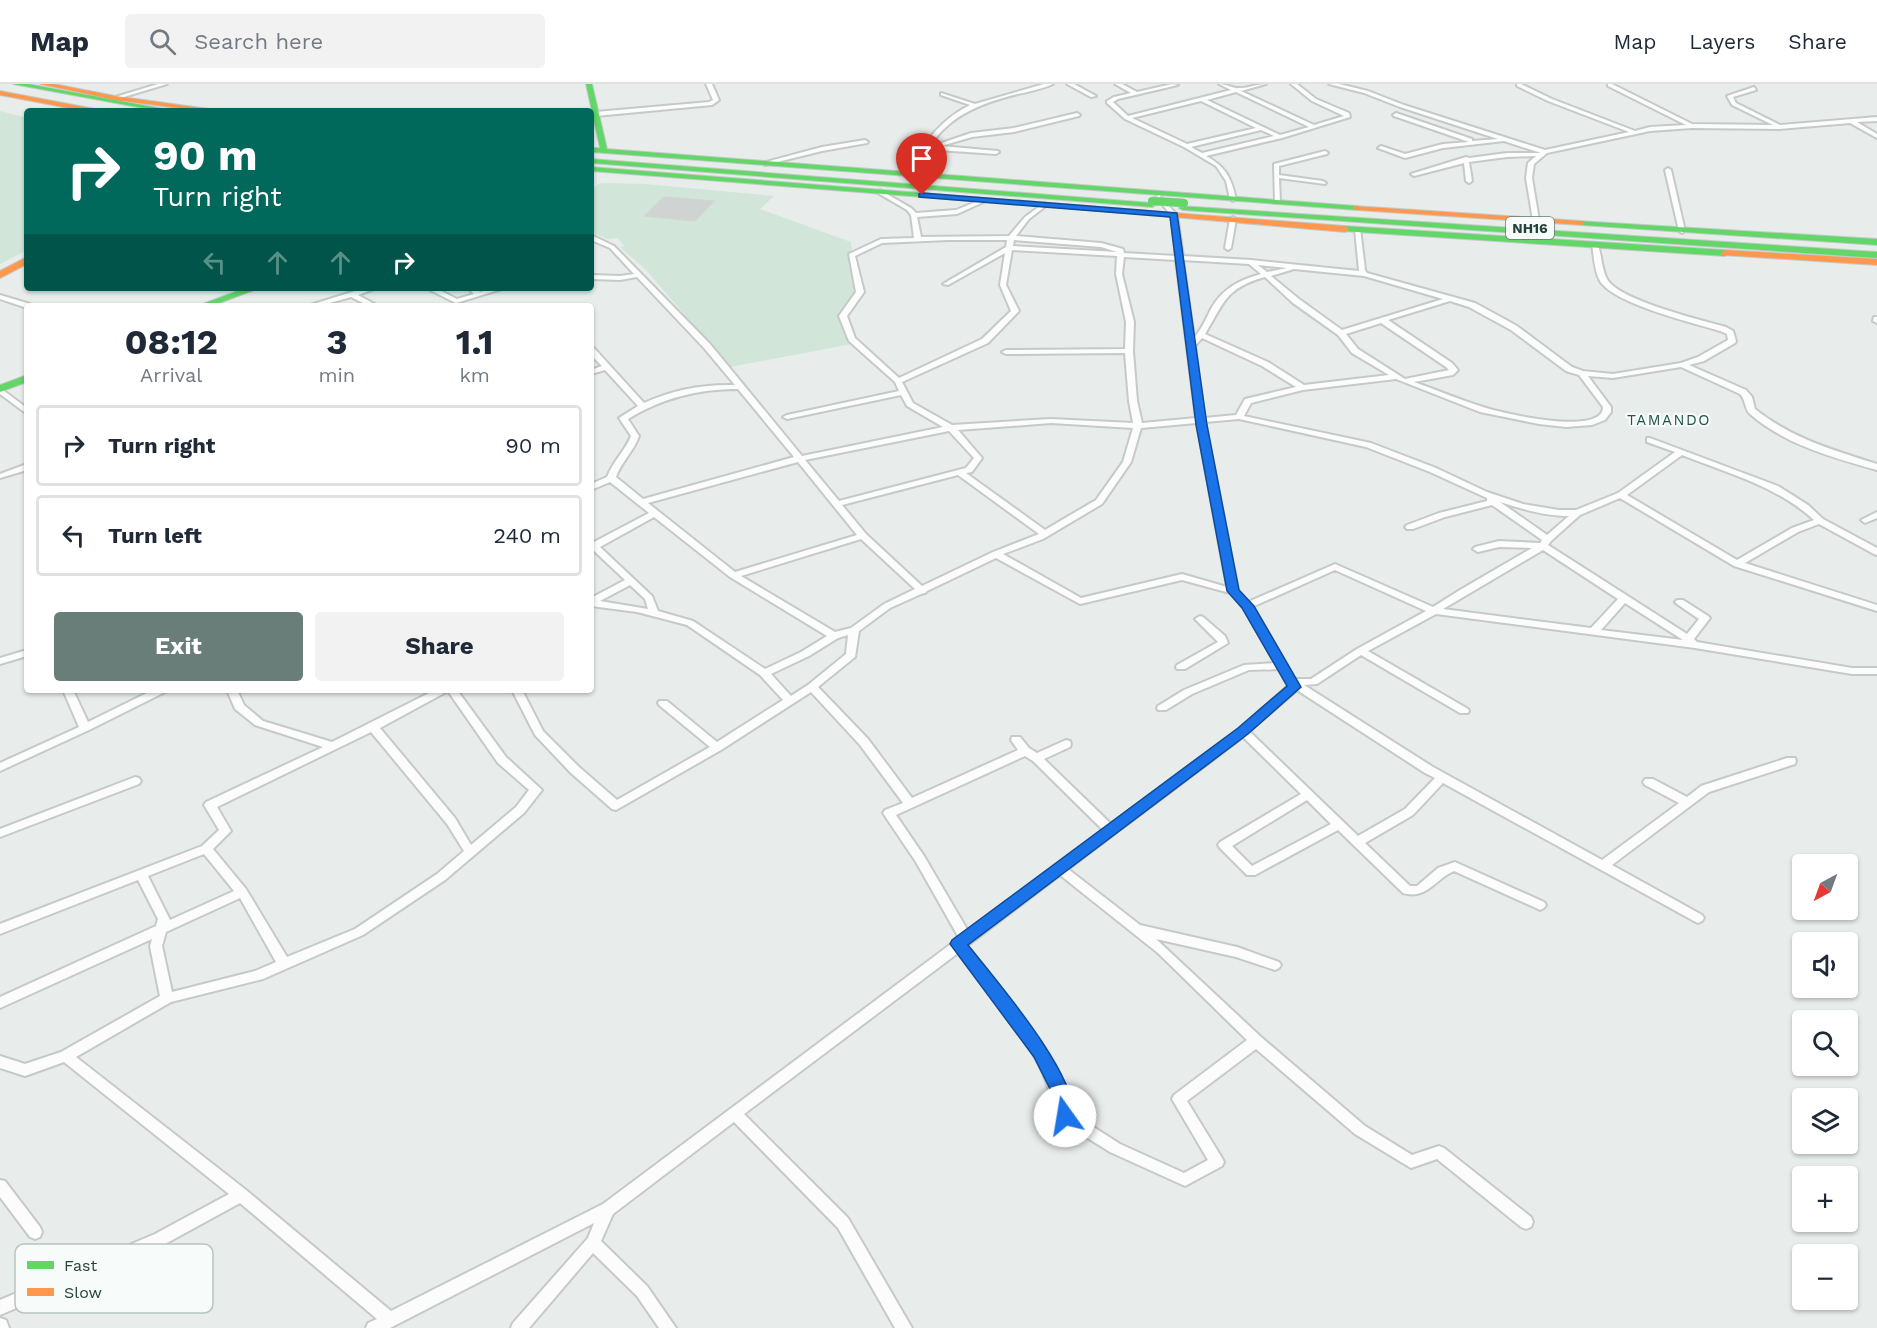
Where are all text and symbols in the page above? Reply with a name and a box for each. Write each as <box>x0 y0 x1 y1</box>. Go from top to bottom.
search box <box>125 14 545 68</box>
text: Map <box>30 25 89 58</box>
icon: search <box>146 25 179 58</box>
text: Search here <box>194 29 323 54</box>
text: Map <box>1613 29 1656 54</box>
text: Layers <box>1689 29 1755 54</box>
text: Share <box>1788 29 1847 54</box>
text: 90 m <box>153 131 257 180</box>
icon: right <box>54 132 132 210</box>
pin <box>896 133 947 195</box>
icon: arrive <box>905 142 938 175</box>
text: Turn right <box>153 181 282 213</box>
road number: NH16 <box>1506 217 1554 239</box>
icon: left <box>198 246 231 279</box>
icon: ahead <box>261 246 294 279</box>
icon: ahead <box>324 246 357 279</box>
icon: right <box>387 246 420 279</box>
text: 08:12 <box>124 321 218 363</box>
text: 3 <box>326 321 348 363</box>
text: 1.1 <box>456 321 494 363</box>
text: Arrival <box>140 363 202 387</box>
text: min <box>318 363 355 387</box>
text: km <box>459 363 490 387</box>
district label: TAMANDO <box>1627 411 1711 429</box>
icon: right <box>57 429 90 462</box>
text: Turn right <box>108 433 215 458</box>
text: 90 m <box>505 433 561 458</box>
icon: left <box>57 519 90 552</box>
text: Turn left <box>108 523 202 548</box>
text: 240 m <box>493 523 561 548</box>
button: Exit <box>54 612 303 681</box>
button: Share <box>315 612 564 681</box>
north arrow <box>1792 854 1858 920</box>
map controls <box>1792 854 1858 1310</box>
button: sound <box>1792 932 1858 998</box>
button: search <box>1792 1010 1858 1076</box>
position arrow <box>1033 1084 1097 1148</box>
button: layers <box>1792 1088 1858 1154</box>
button: + <box>1792 1166 1858 1232</box>
legend <box>15 1244 213 1313</box>
button: − <box>1792 1244 1858 1310</box>
text: Fast <box>64 1256 97 1275</box>
text: Slow <box>64 1283 102 1302</box>

